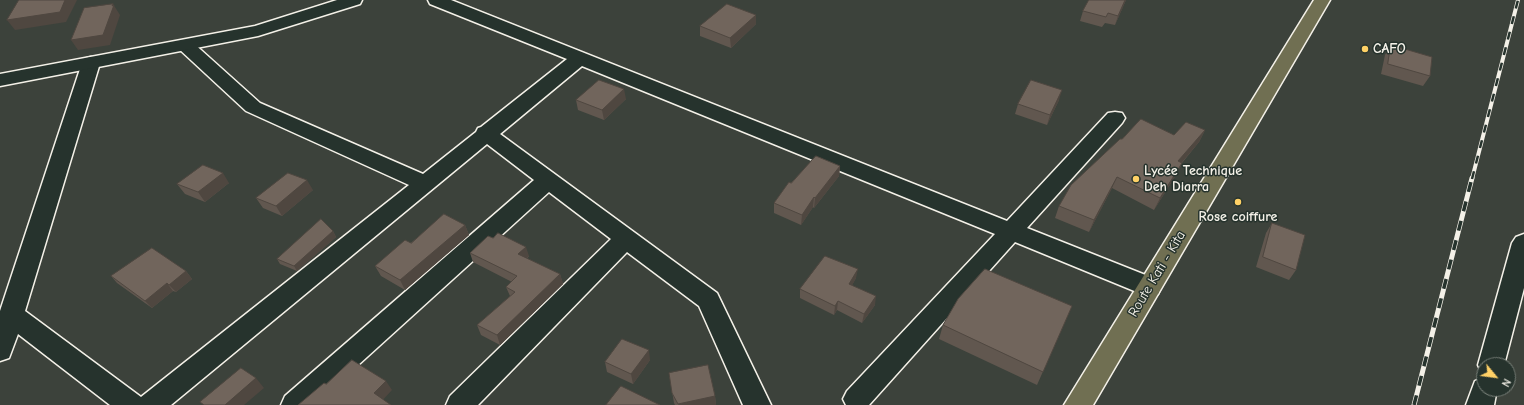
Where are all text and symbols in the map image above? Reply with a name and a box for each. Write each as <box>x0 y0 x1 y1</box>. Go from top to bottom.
place label: CAFO <box>1373 41 1406 57</box>
marker: CAFO <box>1360 44 1370 54</box>
place label: Lycée Technique Deh Diarra <box>1144 163 1242 196</box>
marker: Lycée Technique Deh Diarra <box>1131 174 1141 184</box>
marker: Rose coiffure <box>1233 197 1243 207</box>
place label: Rose coiffure <box>1199 209 1277 225</box>
street label: Route Kati - Kita <box>1125 228 1189 320</box>
north arrow <box>1476 357 1516 397</box>
text: N <box>1499 376 1513 389</box>

